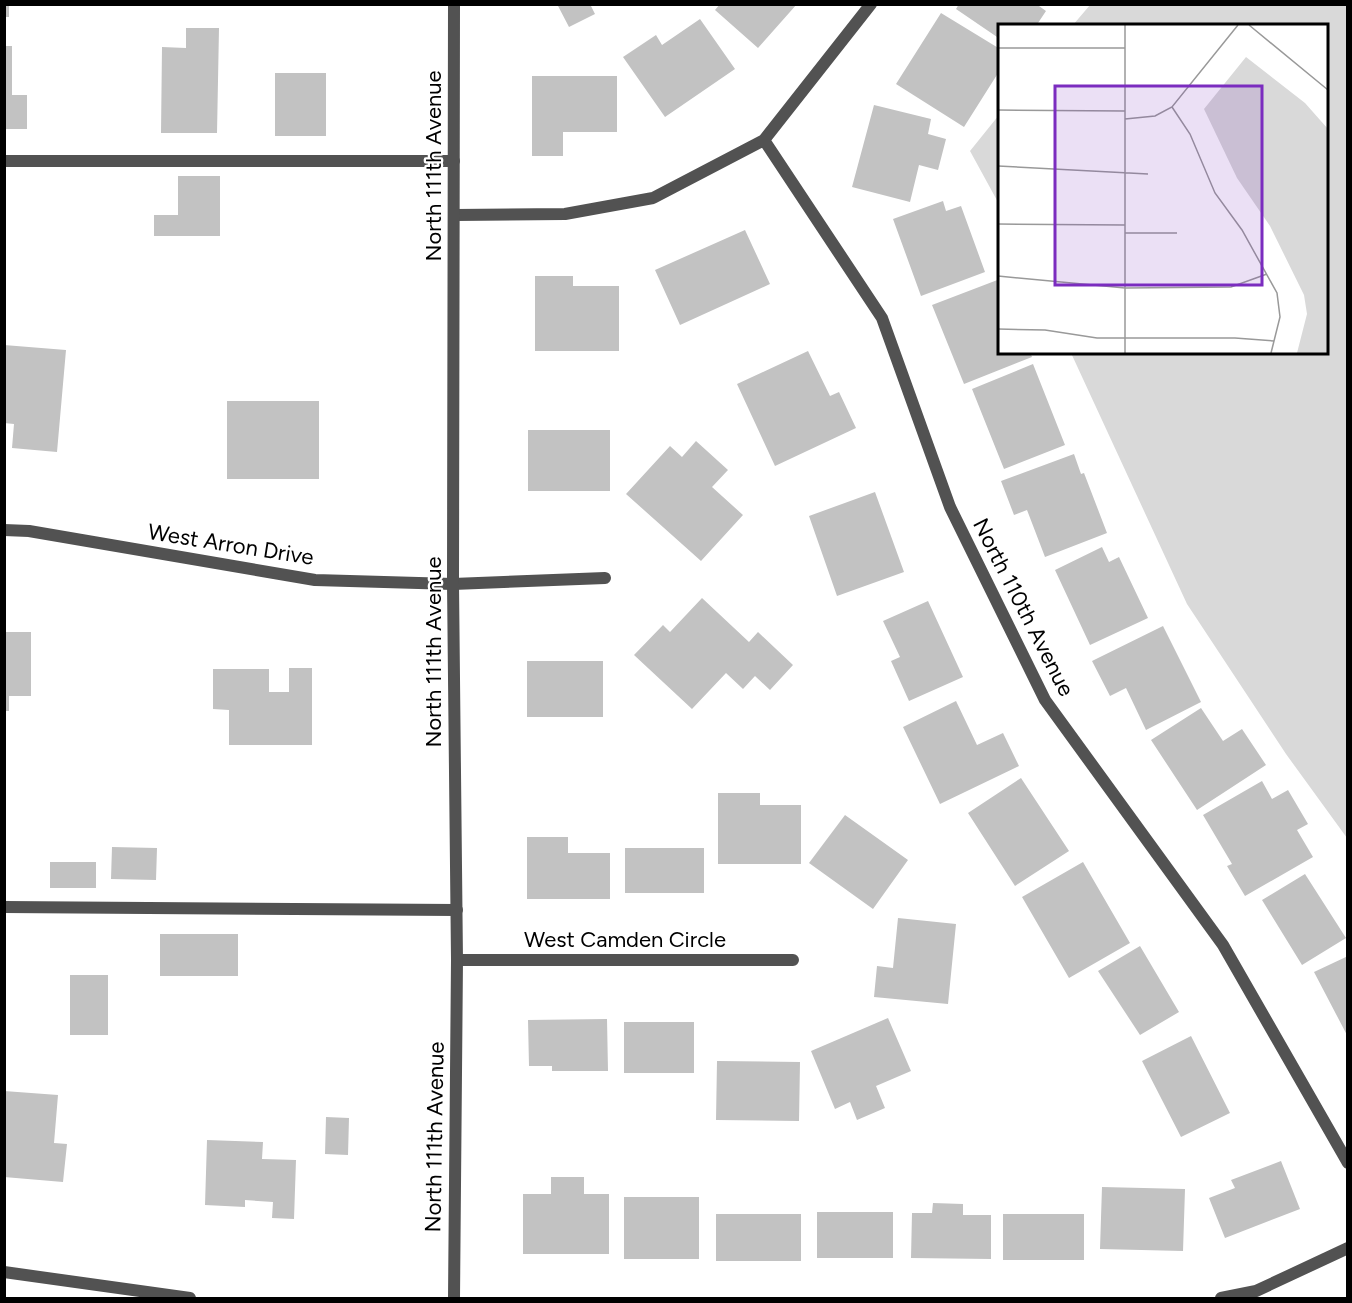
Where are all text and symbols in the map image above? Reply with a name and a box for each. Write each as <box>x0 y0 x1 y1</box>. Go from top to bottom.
inset map <box>998 24 1328 354</box>
street label: North 111th Avenue <box>420 71 447 261</box>
street label: North 110th Avenue <box>967 514 1080 701</box>
street label: West Arron Drive <box>146 518 316 571</box>
street label: North 111th Avenue <box>420 557 447 747</box>
street label: West Camden Circle <box>524 926 726 953</box>
street label: North 111th Avenue <box>419 1041 450 1233</box>

